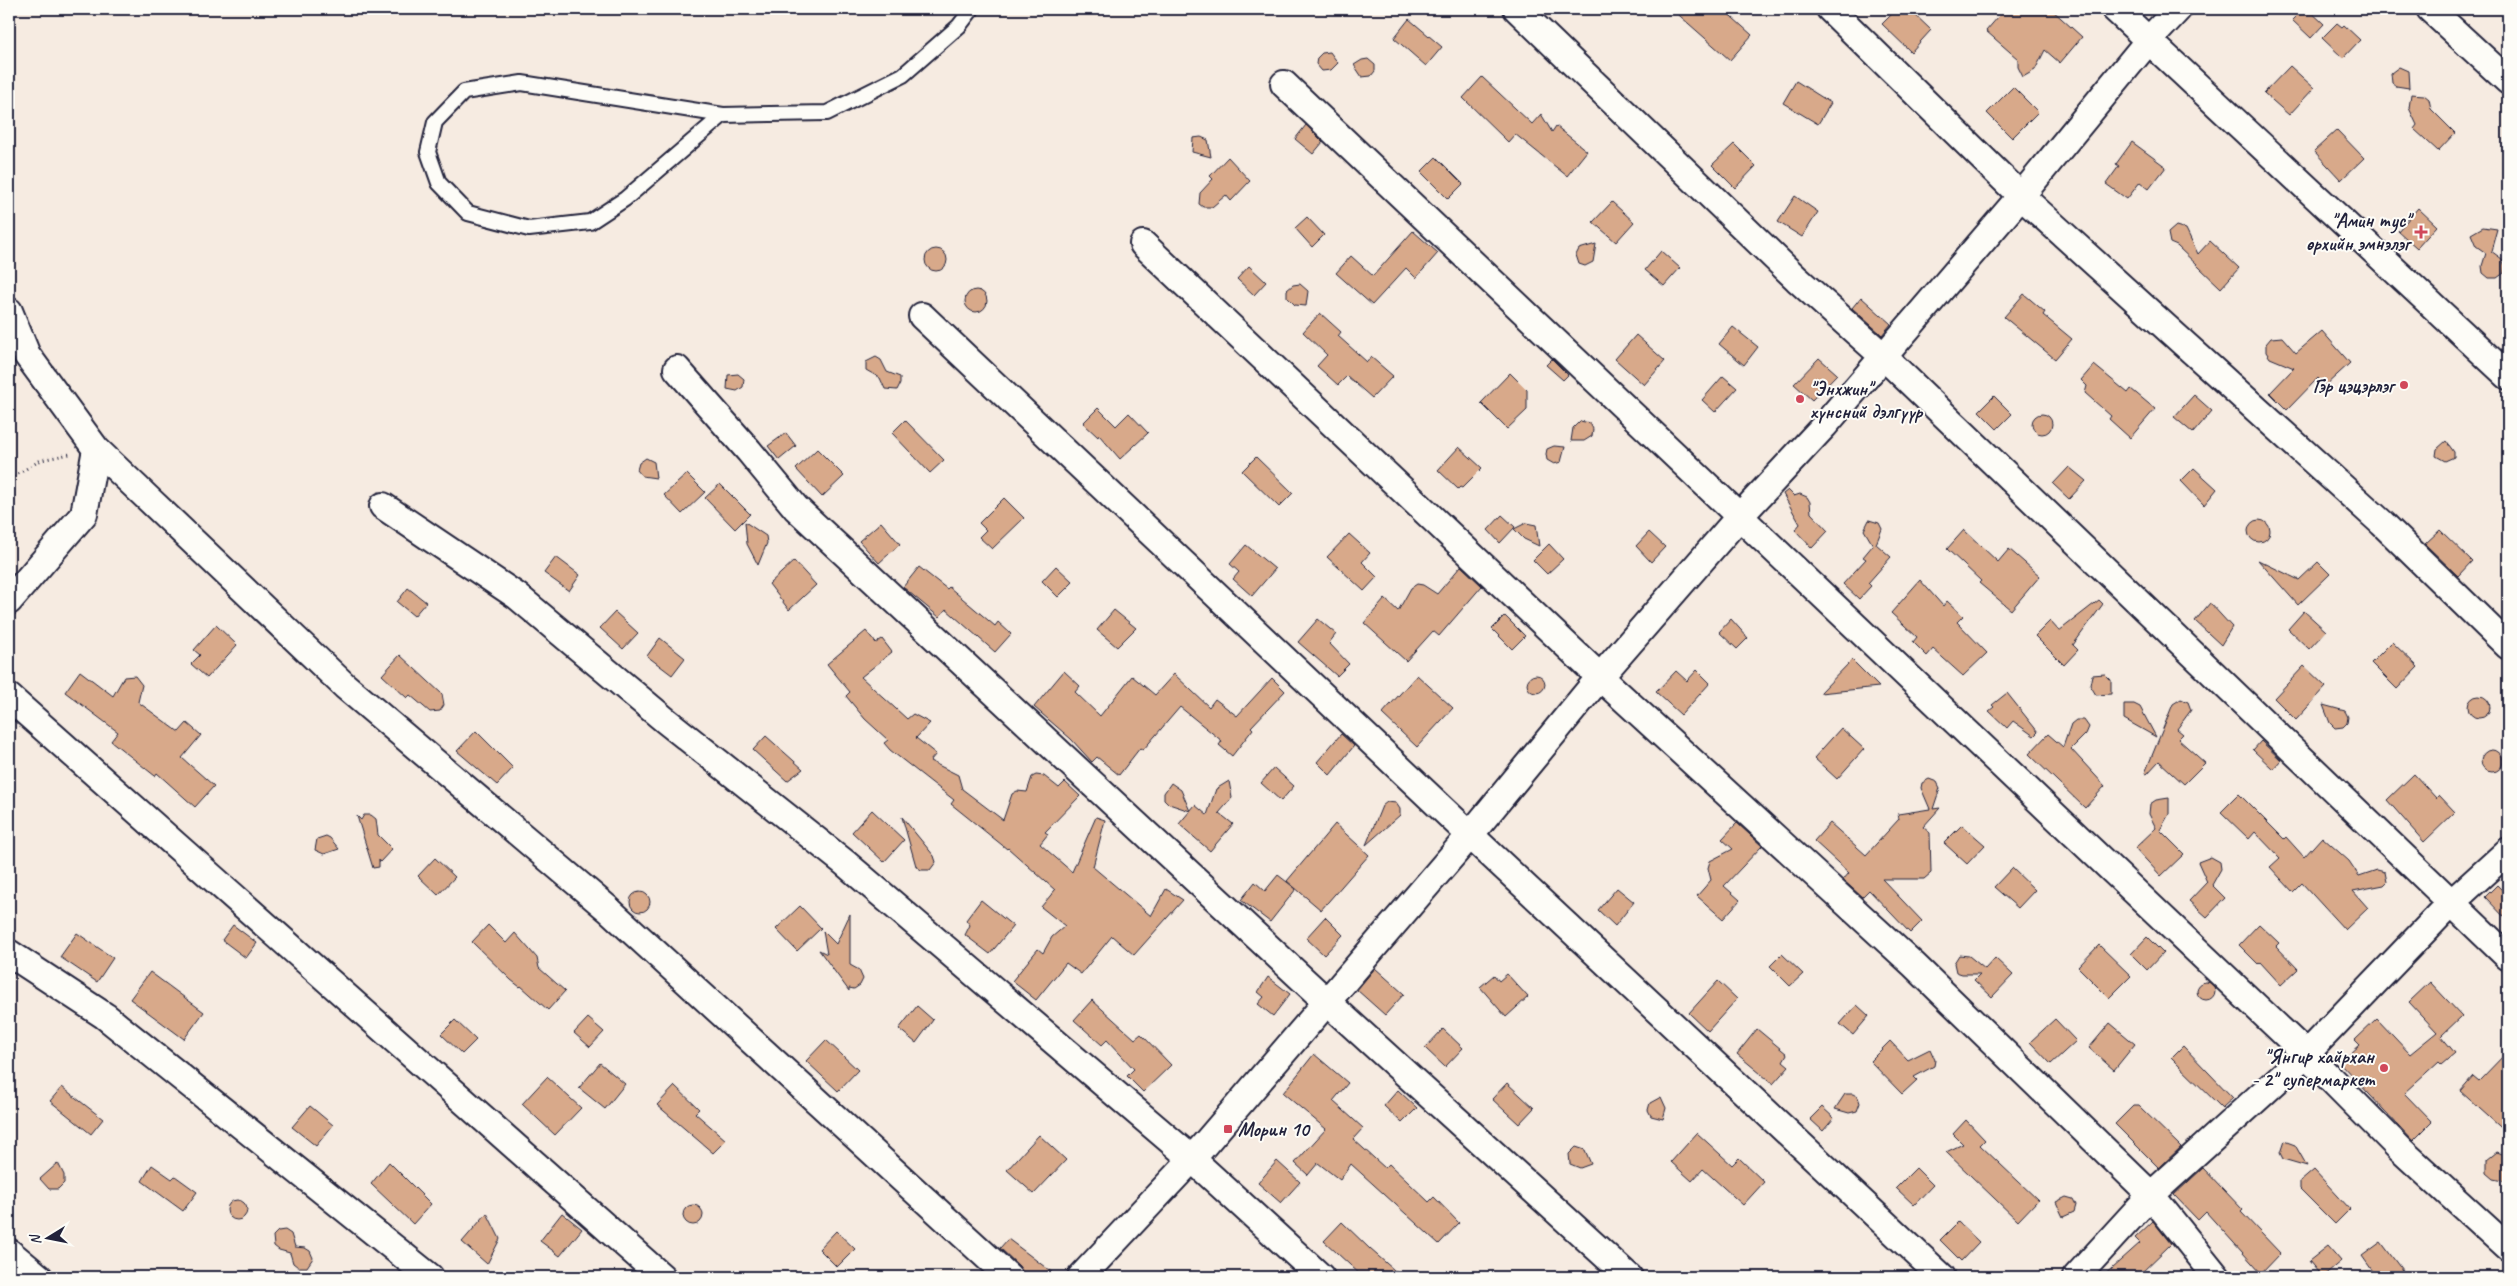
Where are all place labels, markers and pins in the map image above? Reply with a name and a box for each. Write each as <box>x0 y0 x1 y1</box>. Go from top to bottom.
place label: "Амин тус" өрхийн эмнэлэг <box>2306 208 2414 256</box>
marker: "Амин тус" өрхийн эмнэлэг <box>2414 225 2428 239</box>
place label: Гэр цэцэрлэг <box>2313 373 2397 398</box>
place label: "Энхжин" хүнсний дэлгүүр <box>1810 376 1924 424</box>
marker: Гэр цэцэрлэг <box>2398 379 2410 391</box>
marker: "Энхжин" хүнсний дэлгүүр <box>1794 393 1806 405</box>
place label: "Янгир хайрхан - 2" супермаркет <box>2252 1044 2376 1092</box>
marker: "Янгир хайрхан - 2" супермаркет <box>2378 1062 2390 1074</box>
place label: Морин 10 <box>1238 1117 1311 1142</box>
marker: Морин 10 <box>1222 1123 1234 1135</box>

